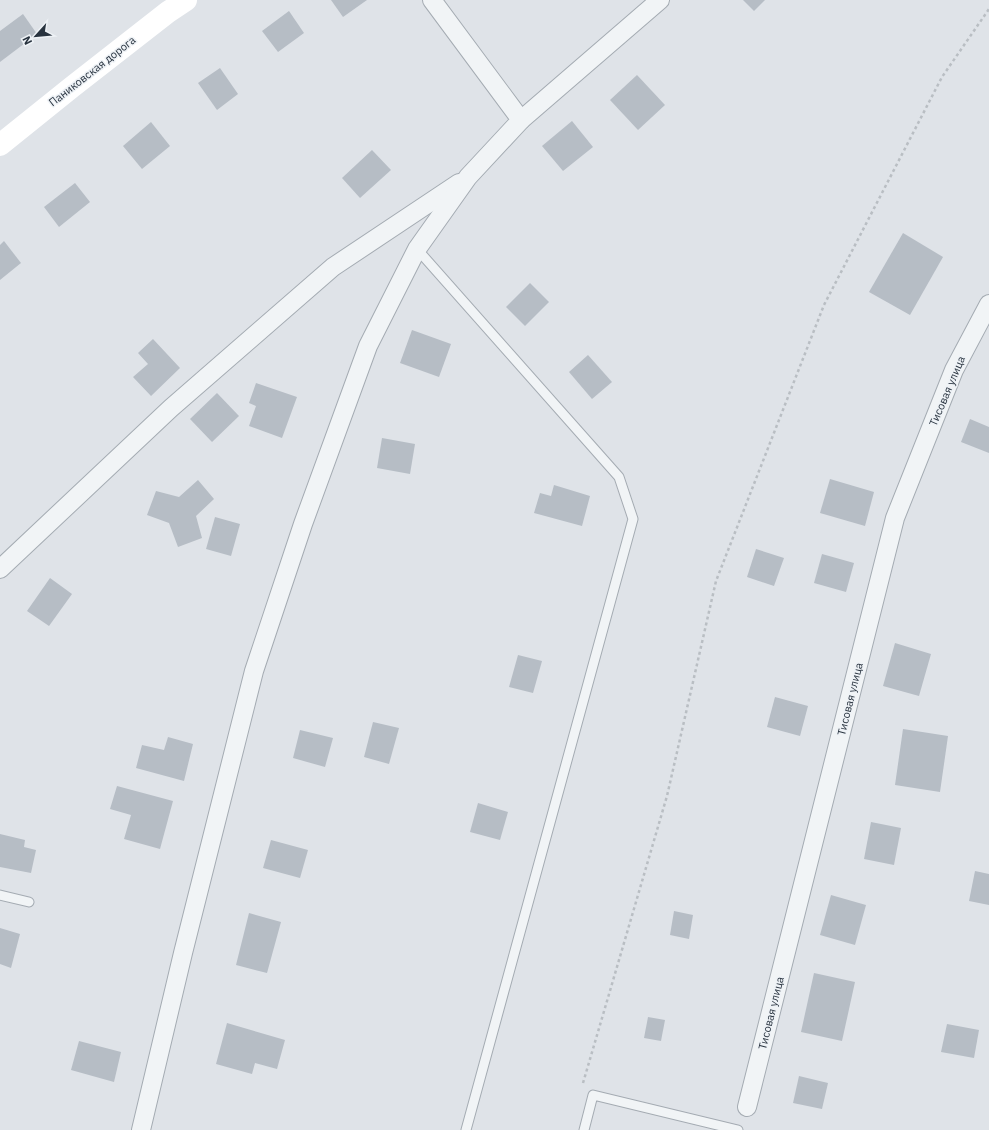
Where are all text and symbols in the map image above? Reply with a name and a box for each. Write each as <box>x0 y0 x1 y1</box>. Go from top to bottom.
north arrow <box>16 16 56 56</box>
street label: Паниковская дорога <box>46 33 138 109</box>
text: N <box>19 34 35 47</box>
street label: Тисовая улица <box>926 354 968 428</box>
street label: Тисовая улица <box>834 661 866 737</box>
street label: Тисовая улица <box>755 975 787 1051</box>

